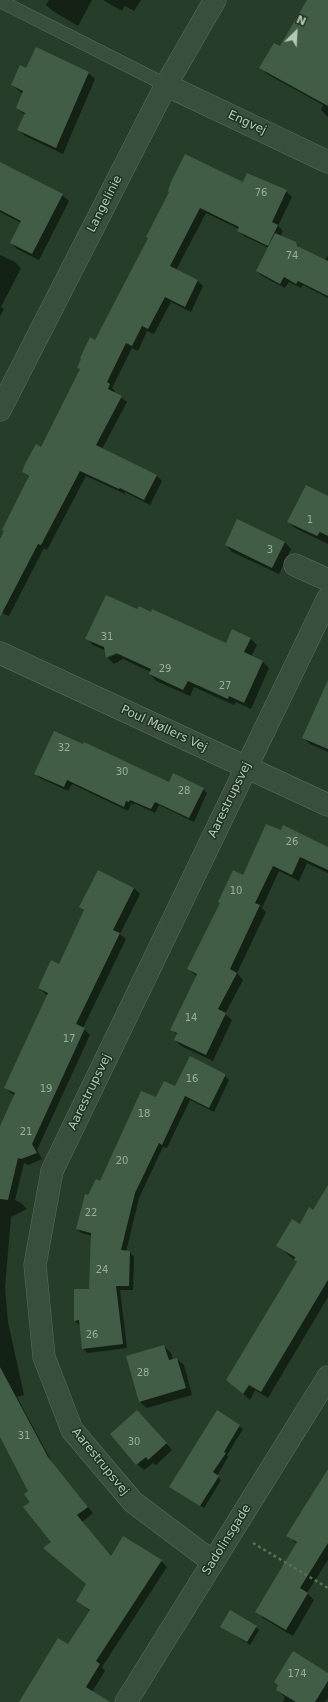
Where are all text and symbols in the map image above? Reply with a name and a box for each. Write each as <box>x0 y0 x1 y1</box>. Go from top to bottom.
north arrow <box>276 12 316 52</box>
text: N <box>294 13 308 28</box>
street label: Engvej <box>226 108 268 138</box>
street label: Langelinie <box>85 173 125 235</box>
house number: 76 <box>255 187 267 199</box>
house number: 74 <box>286 250 298 262</box>
house number: 1 <box>307 514 313 526</box>
house number: 3 <box>267 544 273 556</box>
house number: 31 <box>101 631 113 643</box>
house number: 29 <box>159 663 171 675</box>
house number: 27 <box>219 680 231 692</box>
street label: Poul Møllers Vej <box>119 703 209 755</box>
house number: 32 <box>58 742 70 754</box>
street label: Aarestrupsvej <box>205 760 255 840</box>
house number: 30 <box>116 766 128 778</box>
house number: 28 <box>178 785 190 797</box>
house number: 26 <box>286 836 298 848</box>
house number: 10 <box>230 885 242 897</box>
house number: 14 <box>185 1012 197 1024</box>
house number: 17 <box>63 1033 75 1045</box>
street label: Aarestrupsvej <box>65 1052 115 1132</box>
house number: 16 <box>186 1073 198 1085</box>
house number: 19 <box>40 1083 52 1095</box>
house number: 18 <box>138 1108 150 1120</box>
house number: 21 <box>20 1126 32 1138</box>
house number: 20 <box>116 1155 128 1167</box>
house number: 22 <box>85 1207 97 1219</box>
house number: 24 <box>96 1264 108 1276</box>
house number: 26 <box>86 1329 98 1341</box>
house number: 28 <box>137 1367 149 1379</box>
street label: Aarestrupsvej <box>68 1425 132 1499</box>
house number: 31 <box>18 1430 30 1442</box>
house number: 30 <box>128 1436 140 1448</box>
street label: Sadolinsgade <box>200 1502 254 1578</box>
house number: 174 <box>287 1668 307 1680</box>

